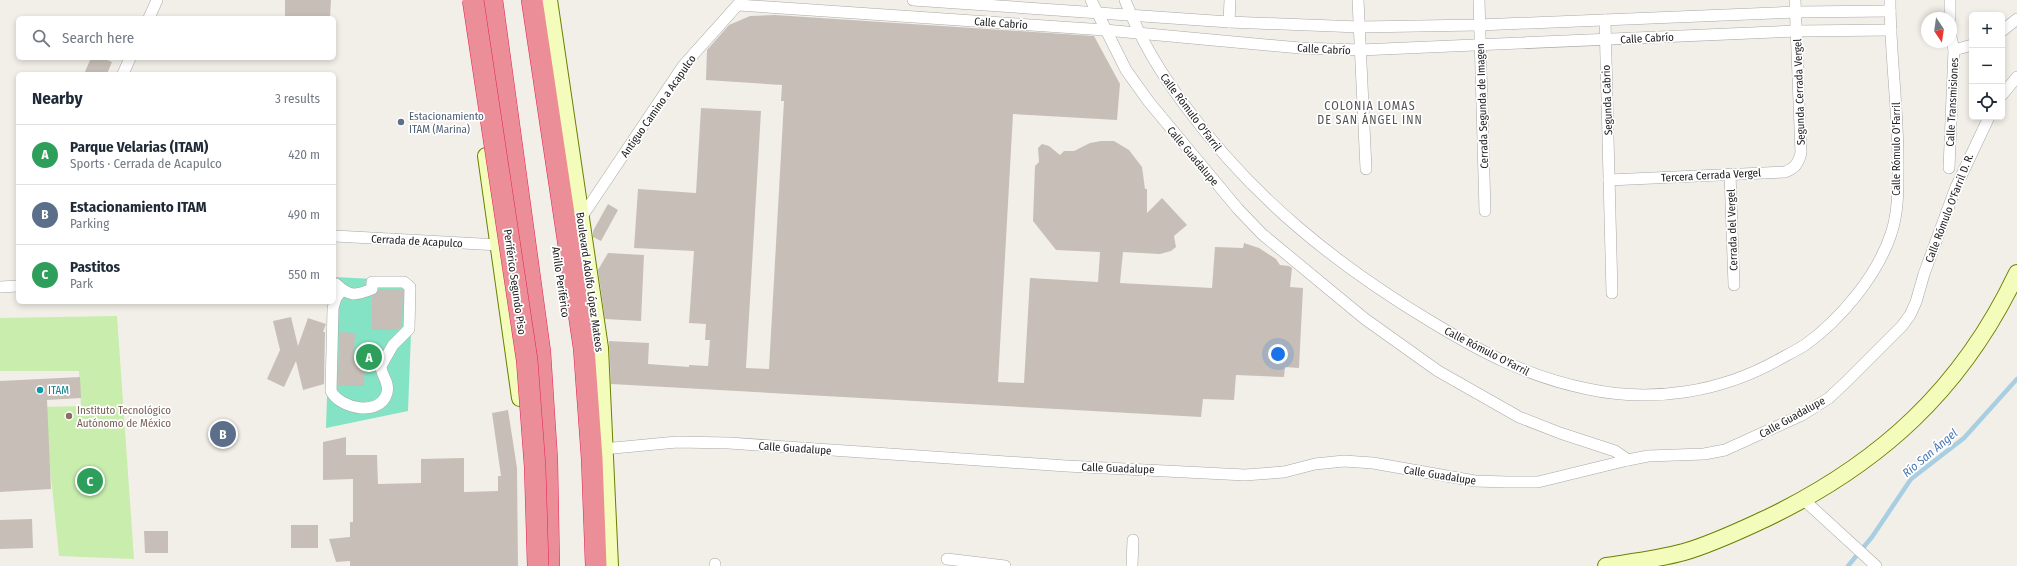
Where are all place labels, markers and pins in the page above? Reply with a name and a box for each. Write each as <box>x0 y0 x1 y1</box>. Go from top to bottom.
place label: Estacionamiento ITAM (Marina) <box>409 110 484 136</box>
marker: Estacionamiento ITAM (Marina) <box>396 117 406 127</box>
pin: A <box>356 342 382 372</box>
place label: ITAM <box>48 384 69 397</box>
marker: ITAM <box>35 385 45 395</box>
place label: Instituto Tecnológico Autónomo de México <box>77 404 171 430</box>
marker: Instituto Tecnológico Autónomo de México <box>64 411 74 421</box>
pin: B <box>210 419 236 449</box>
pin: C <box>77 466 103 496</box>

